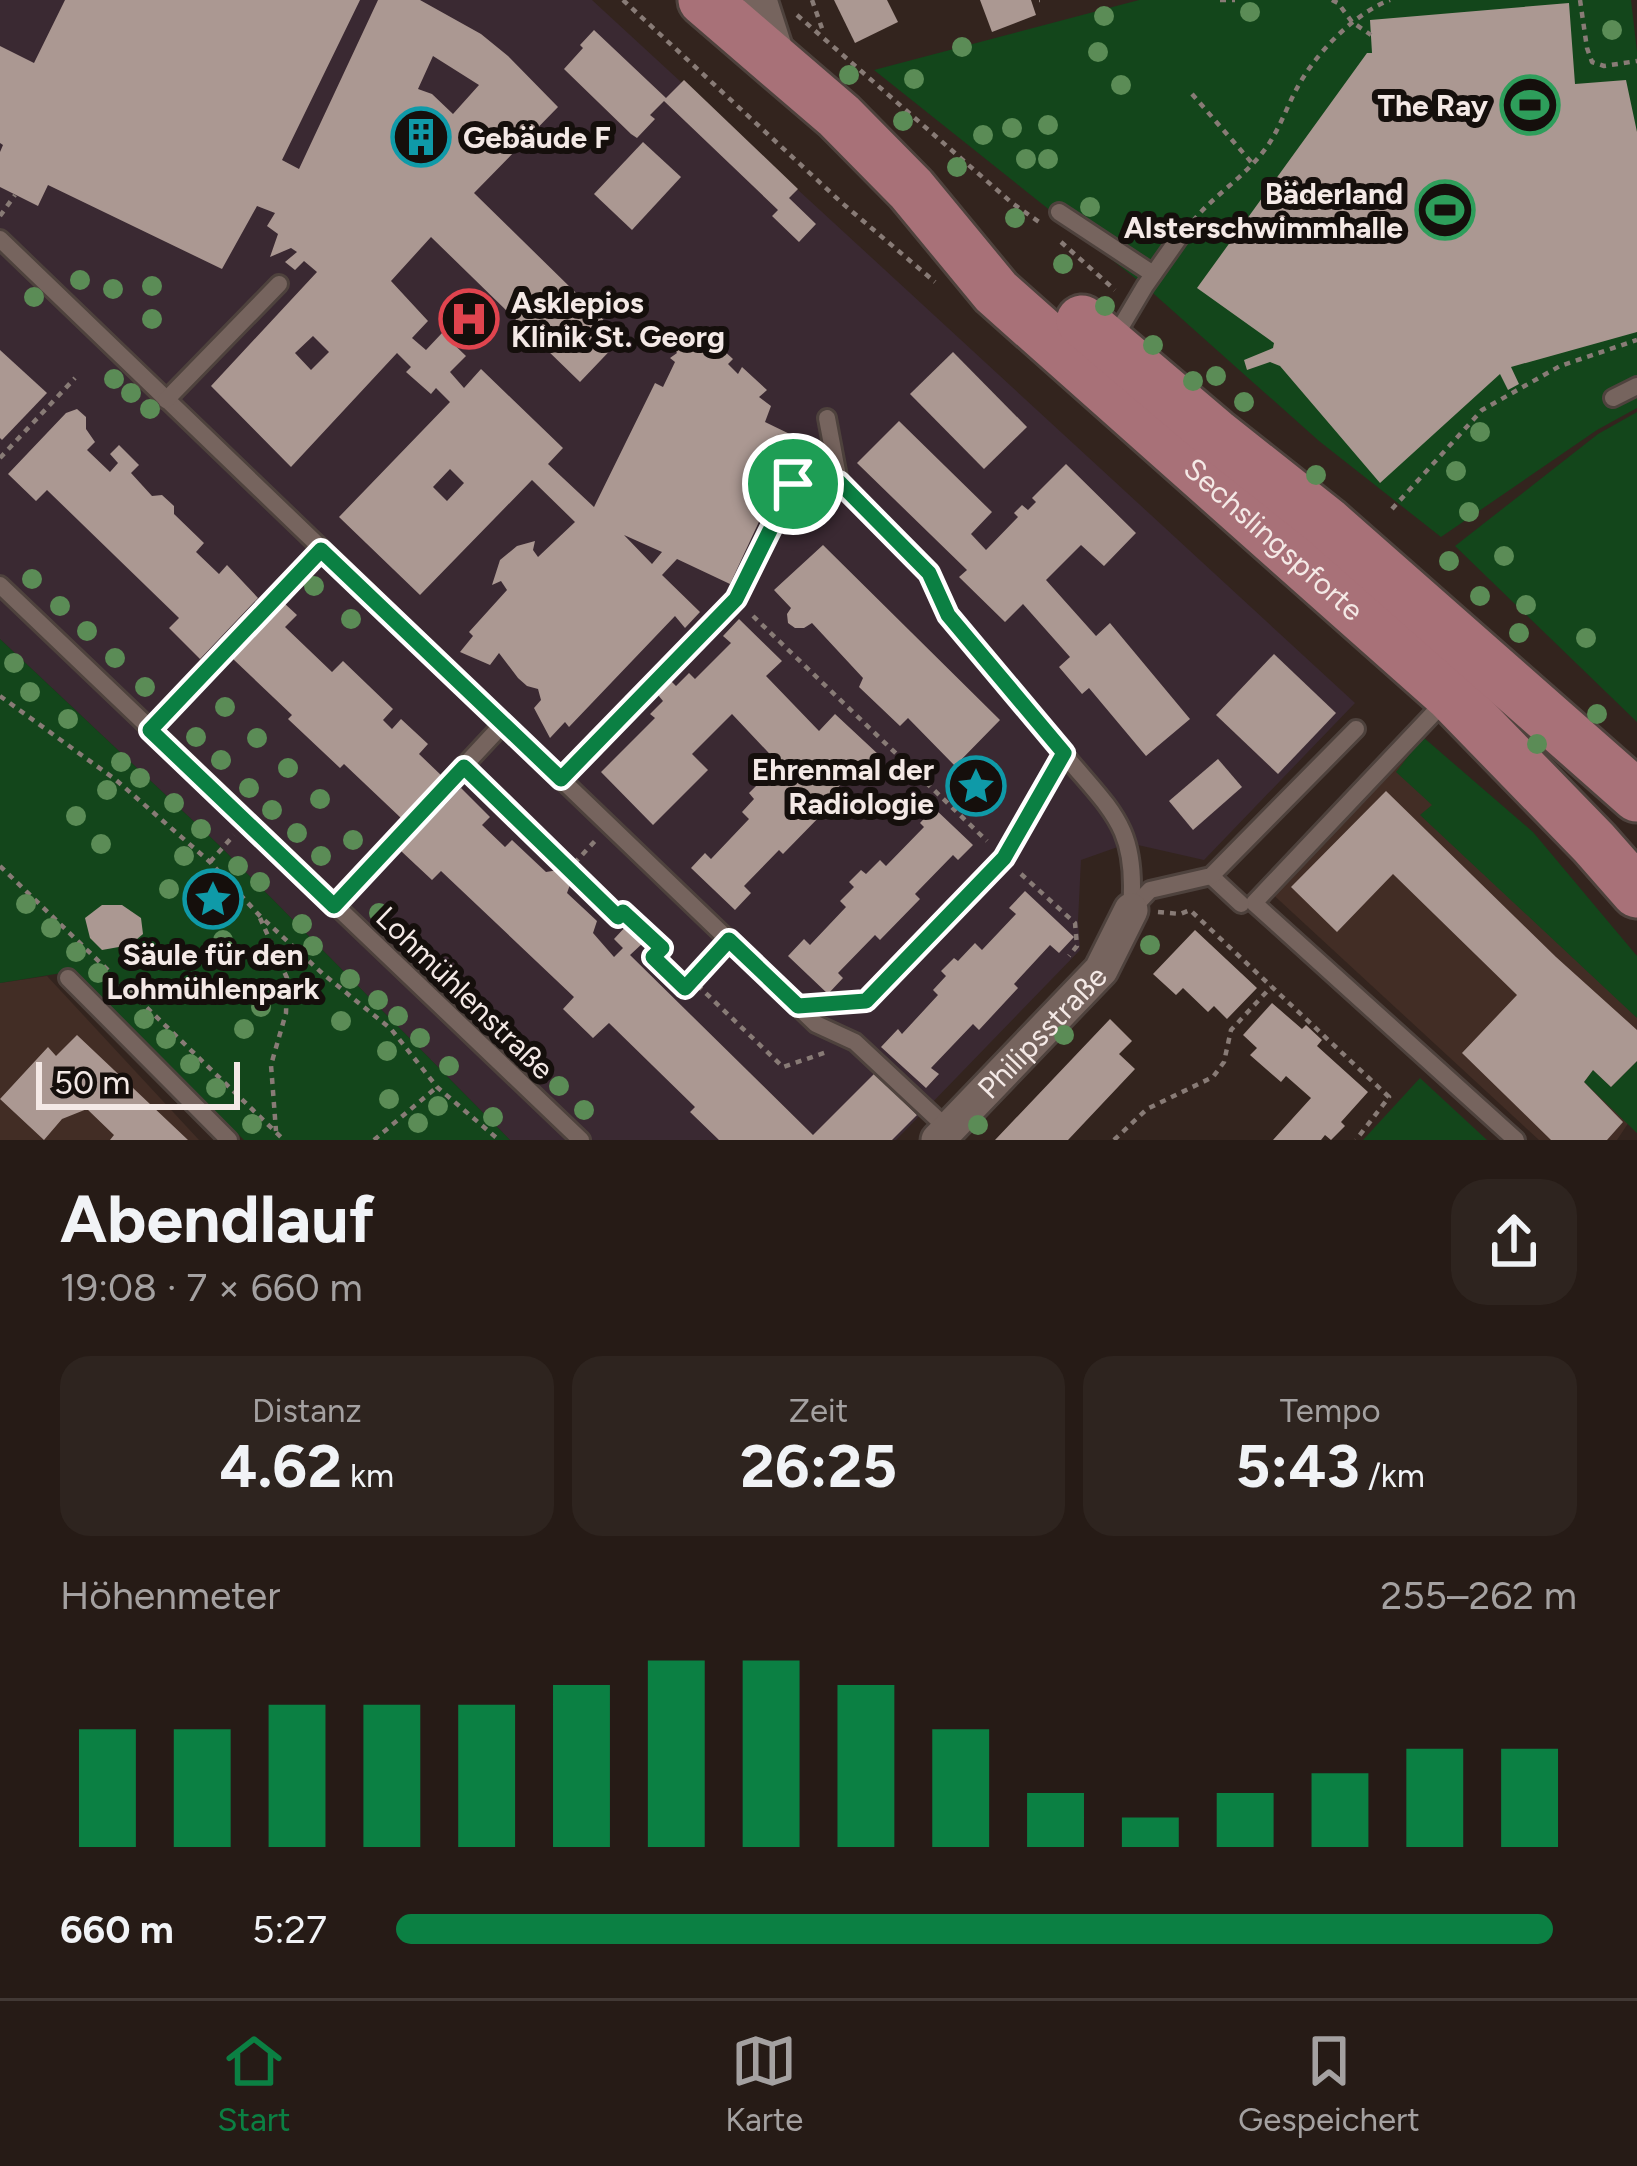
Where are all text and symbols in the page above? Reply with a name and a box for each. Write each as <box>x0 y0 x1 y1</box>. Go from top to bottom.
sports icon: The Ray <box>1499 74 1561 136</box>
place label: The Ray <box>1377 87 1489 124</box>
building icon: Gebäude F <box>390 106 452 168</box>
place label: Gebäude F <box>463 119 611 156</box>
place label: Bäderland Alsterschwimmhalle <box>1124 175 1403 246</box>
sports icon: Bäderland Alsterschwimmhalle <box>1414 179 1476 241</box>
place label: Asklepios Klinik St. Georg <box>511 284 725 355</box>
hospital icon: Asklepios Klinik St. Georg <box>438 288 500 350</box>
pin <box>742 433 844 535</box>
street label: Sechslingspforte <box>1177 450 1372 628</box>
icon: arrive <box>760 451 826 517</box>
place label: Ehrenmal der Radiologie <box>752 751 934 822</box>
place icon: Ehrenmal der Radiologie <box>945 755 1007 817</box>
place icon: Säule für den Lohmühlenpark <box>182 868 244 930</box>
street label: Lohmühlenstraße <box>369 899 561 1087</box>
place label: Säule für den Lohmühlenpark <box>106 936 320 1007</box>
street label: Philipsstraße <box>969 957 1114 1106</box>
scale bar <box>36 1056 240 1109</box>
text: 50 m <box>54 1063 130 1102</box>
text: Abendlauf <box>60 1179 375 1259</box>
button: share <box>1451 1179 1577 1305</box>
text: 19:08 · 7 × 660 m <box>60 1264 363 1311</box>
text: Distanz <box>252 1391 362 1430</box>
text: Zeit <box>789 1391 848 1430</box>
text: Tempo <box>1280 1391 1381 1430</box>
text: 4.62 <box>220 1430 342 1502</box>
text: 26:25 <box>740 1430 897 1502</box>
text: 5:43 <box>1235 1430 1360 1502</box>
text: km <box>342 1456 394 1495</box>
text: /km <box>1360 1456 1425 1495</box>
text: Höhenmeter <box>60 1572 280 1619</box>
text: 255–262 m <box>1380 1572 1577 1619</box>
text: 660 m <box>60 1906 174 1953</box>
text: 5:27 <box>252 1906 327 1953</box>
tab: Start <box>217 2028 290 2139</box>
tab: Karte <box>725 2028 803 2139</box>
tab: Gespeichert <box>1238 2028 1420 2139</box>

